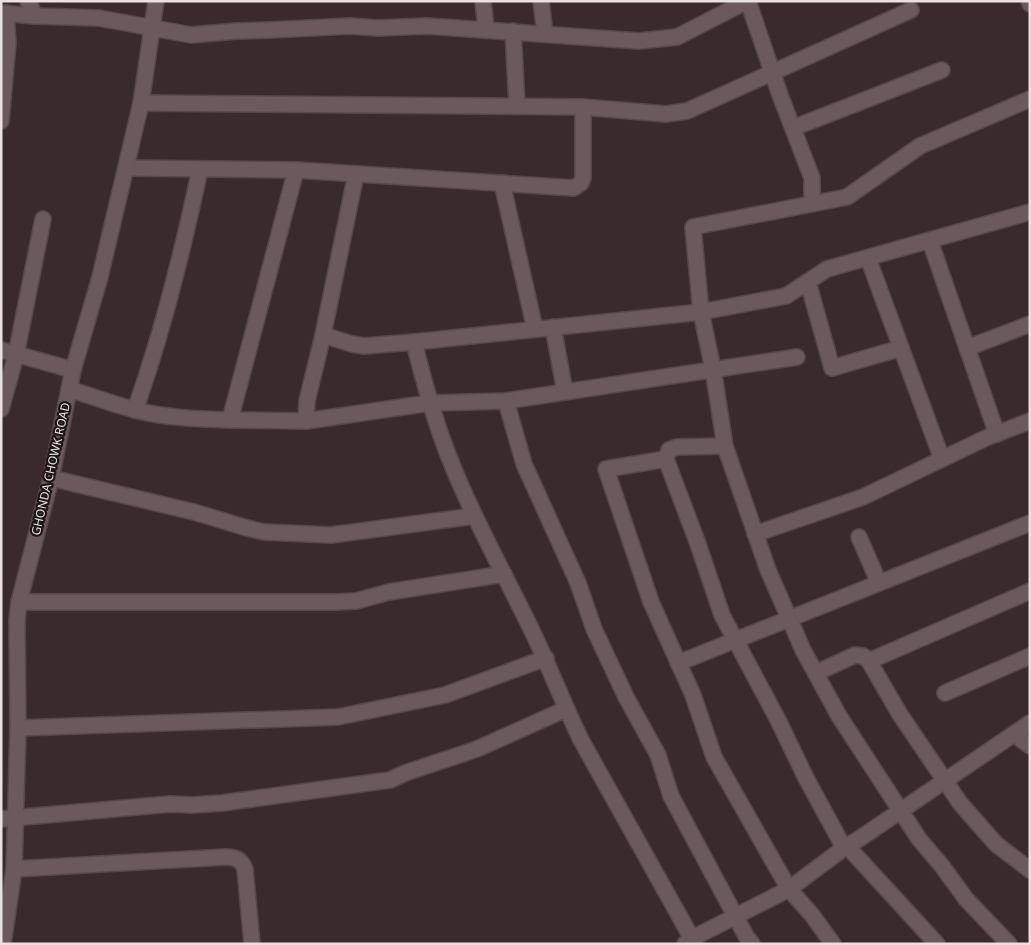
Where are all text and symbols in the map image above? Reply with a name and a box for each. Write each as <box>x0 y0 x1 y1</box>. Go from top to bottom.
street label: GHONDA CHOWK ROAD <box>27 401 74 537</box>

